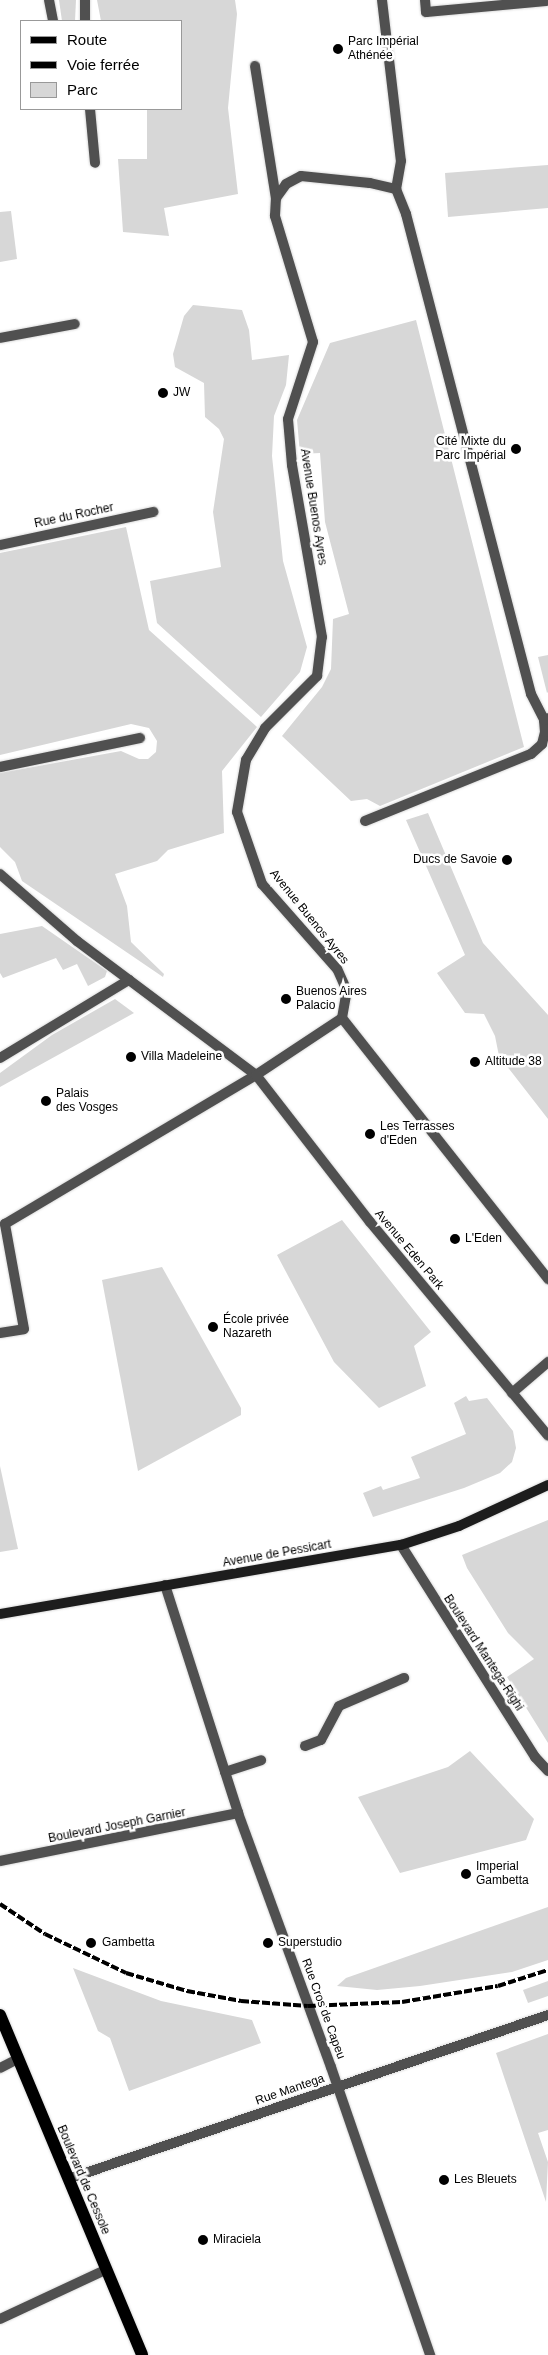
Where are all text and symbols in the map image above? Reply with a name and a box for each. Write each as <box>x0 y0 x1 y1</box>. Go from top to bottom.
legend <box>20 20 182 110</box>
text: Route <box>67 31 107 48</box>
place label: Parc Impérial Athénée <box>348 35 419 63</box>
marker: Parc Impérial Athénée <box>332 43 344 55</box>
text: Voie ferrée <box>67 56 140 73</box>
text: Parc <box>67 81 98 98</box>
place label: JW <box>173 386 190 400</box>
marker: JW <box>157 387 169 399</box>
place label: Cité Mixte du Parc Impérial <box>435 435 506 463</box>
marker: Cité Mixte du Parc Impérial <box>510 443 522 455</box>
street label: Avenue Buenos Ayres <box>297 447 329 567</box>
street label: Rue du Rocher <box>33 501 115 531</box>
place label: Ducs de Savoie <box>413 853 497 867</box>
marker: Ducs de Savoie <box>501 854 513 866</box>
street label: Avenue Buenos Ayres <box>266 866 352 968</box>
place label: Buenos Aires Palacio <box>296 985 367 1013</box>
marker: Buenos Aires Palacio <box>280 993 292 1005</box>
place label: Villa Madeleine <box>141 1050 222 1064</box>
marker: Villa Madeleine <box>125 1051 137 1063</box>
place label: Altitude 38 <box>485 1055 542 1069</box>
marker: Altitude 38 <box>469 1056 481 1068</box>
place label: Palais des Vosges <box>56 1087 118 1115</box>
marker: Palais des Vosges <box>40 1095 52 1107</box>
place label: Les Terrasses d'Eden <box>380 1120 455 1148</box>
marker: Les Terrasses d'Eden <box>364 1128 376 1140</box>
street label: Avenue Eden Park <box>371 1207 447 1293</box>
place label: L'Eden <box>465 1232 502 1246</box>
marker: L'Eden <box>449 1233 461 1245</box>
place label: École privée Nazareth <box>223 1313 289 1341</box>
marker: École privée Nazareth <box>207 1321 219 1333</box>
street label: Avenue de Pessicart <box>222 1537 332 1571</box>
street label: Boulevard Mantega-Righi <box>440 1592 526 1714</box>
street label: Boulevard Joseph Garnier <box>47 1806 187 1846</box>
place label: Imperial Gambetta <box>476 1860 529 1888</box>
marker: Imperial Gambetta <box>460 1868 472 1880</box>
marker: Gambetta <box>84 1936 98 1950</box>
place label: Gambetta <box>102 1936 155 1950</box>
place label: Superstudio <box>278 1936 342 1950</box>
marker: Superstudio <box>262 1937 274 1949</box>
street label: Rue Cros de Capeu <box>298 1957 348 2061</box>
street label: Rue Mantega <box>254 2071 326 2109</box>
street label: Boulevard de Cessole <box>53 2123 113 2237</box>
place label: Les Bleuets <box>454 2173 517 2187</box>
marker: Les Bleuets <box>438 2174 450 2186</box>
place label: Miraciela <box>213 2233 261 2247</box>
marker: Miraciela <box>197 2234 209 2246</box>

